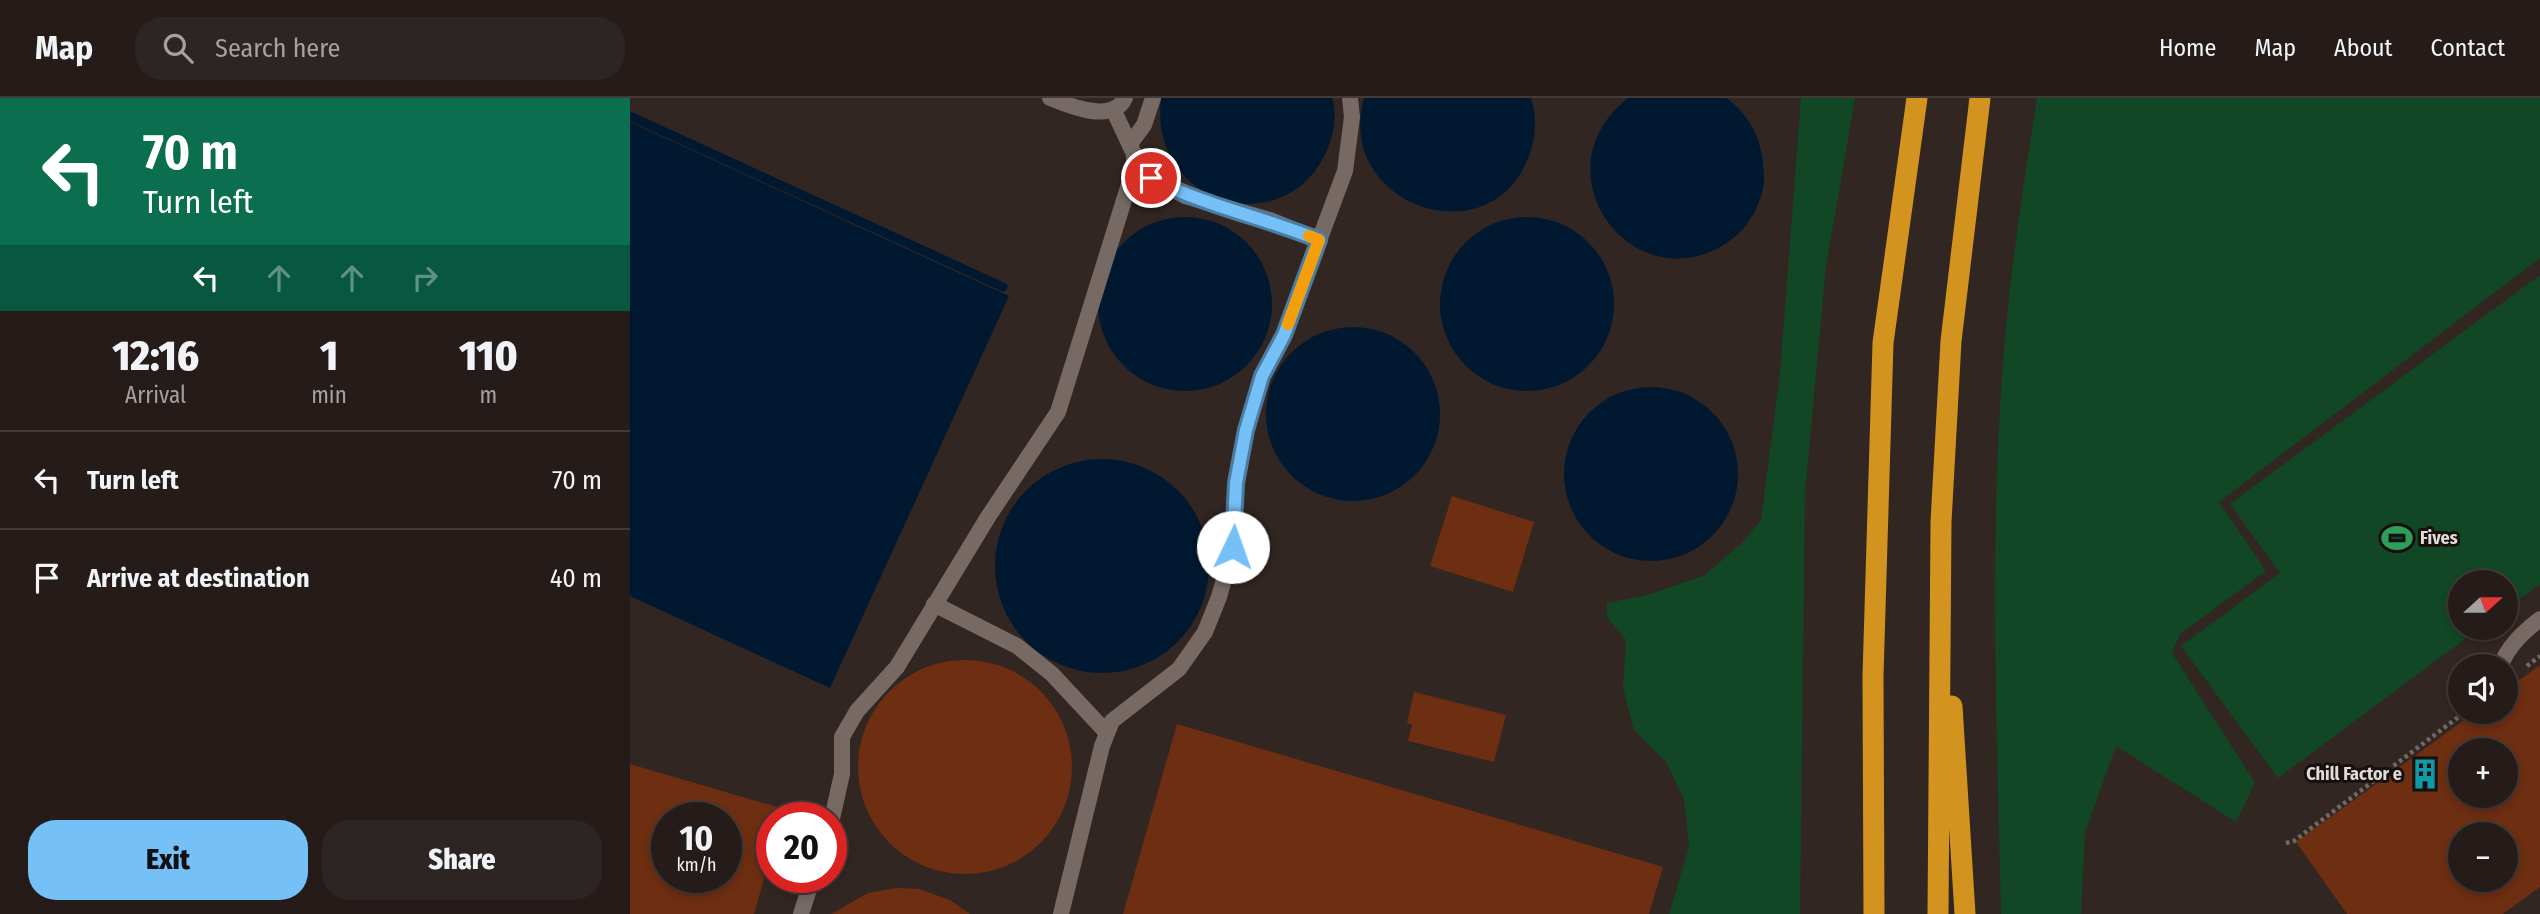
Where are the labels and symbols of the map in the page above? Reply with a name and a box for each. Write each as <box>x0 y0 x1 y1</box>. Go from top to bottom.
pin <box>1121 148 1181 208</box>
position arrow <box>1196 510 1270 584</box>
sports icon: Fives <box>2380 521 2414 555</box>
place label: Fives <box>2420 527 2458 549</box>
north arrow <box>2448 570 2518 640</box>
building icon: Chill Factor e <box>2408 757 2442 791</box>
place label: Chill Factor e <box>2306 763 2402 785</box>
speed limit sign: 20 <box>756 802 847 893</box>

